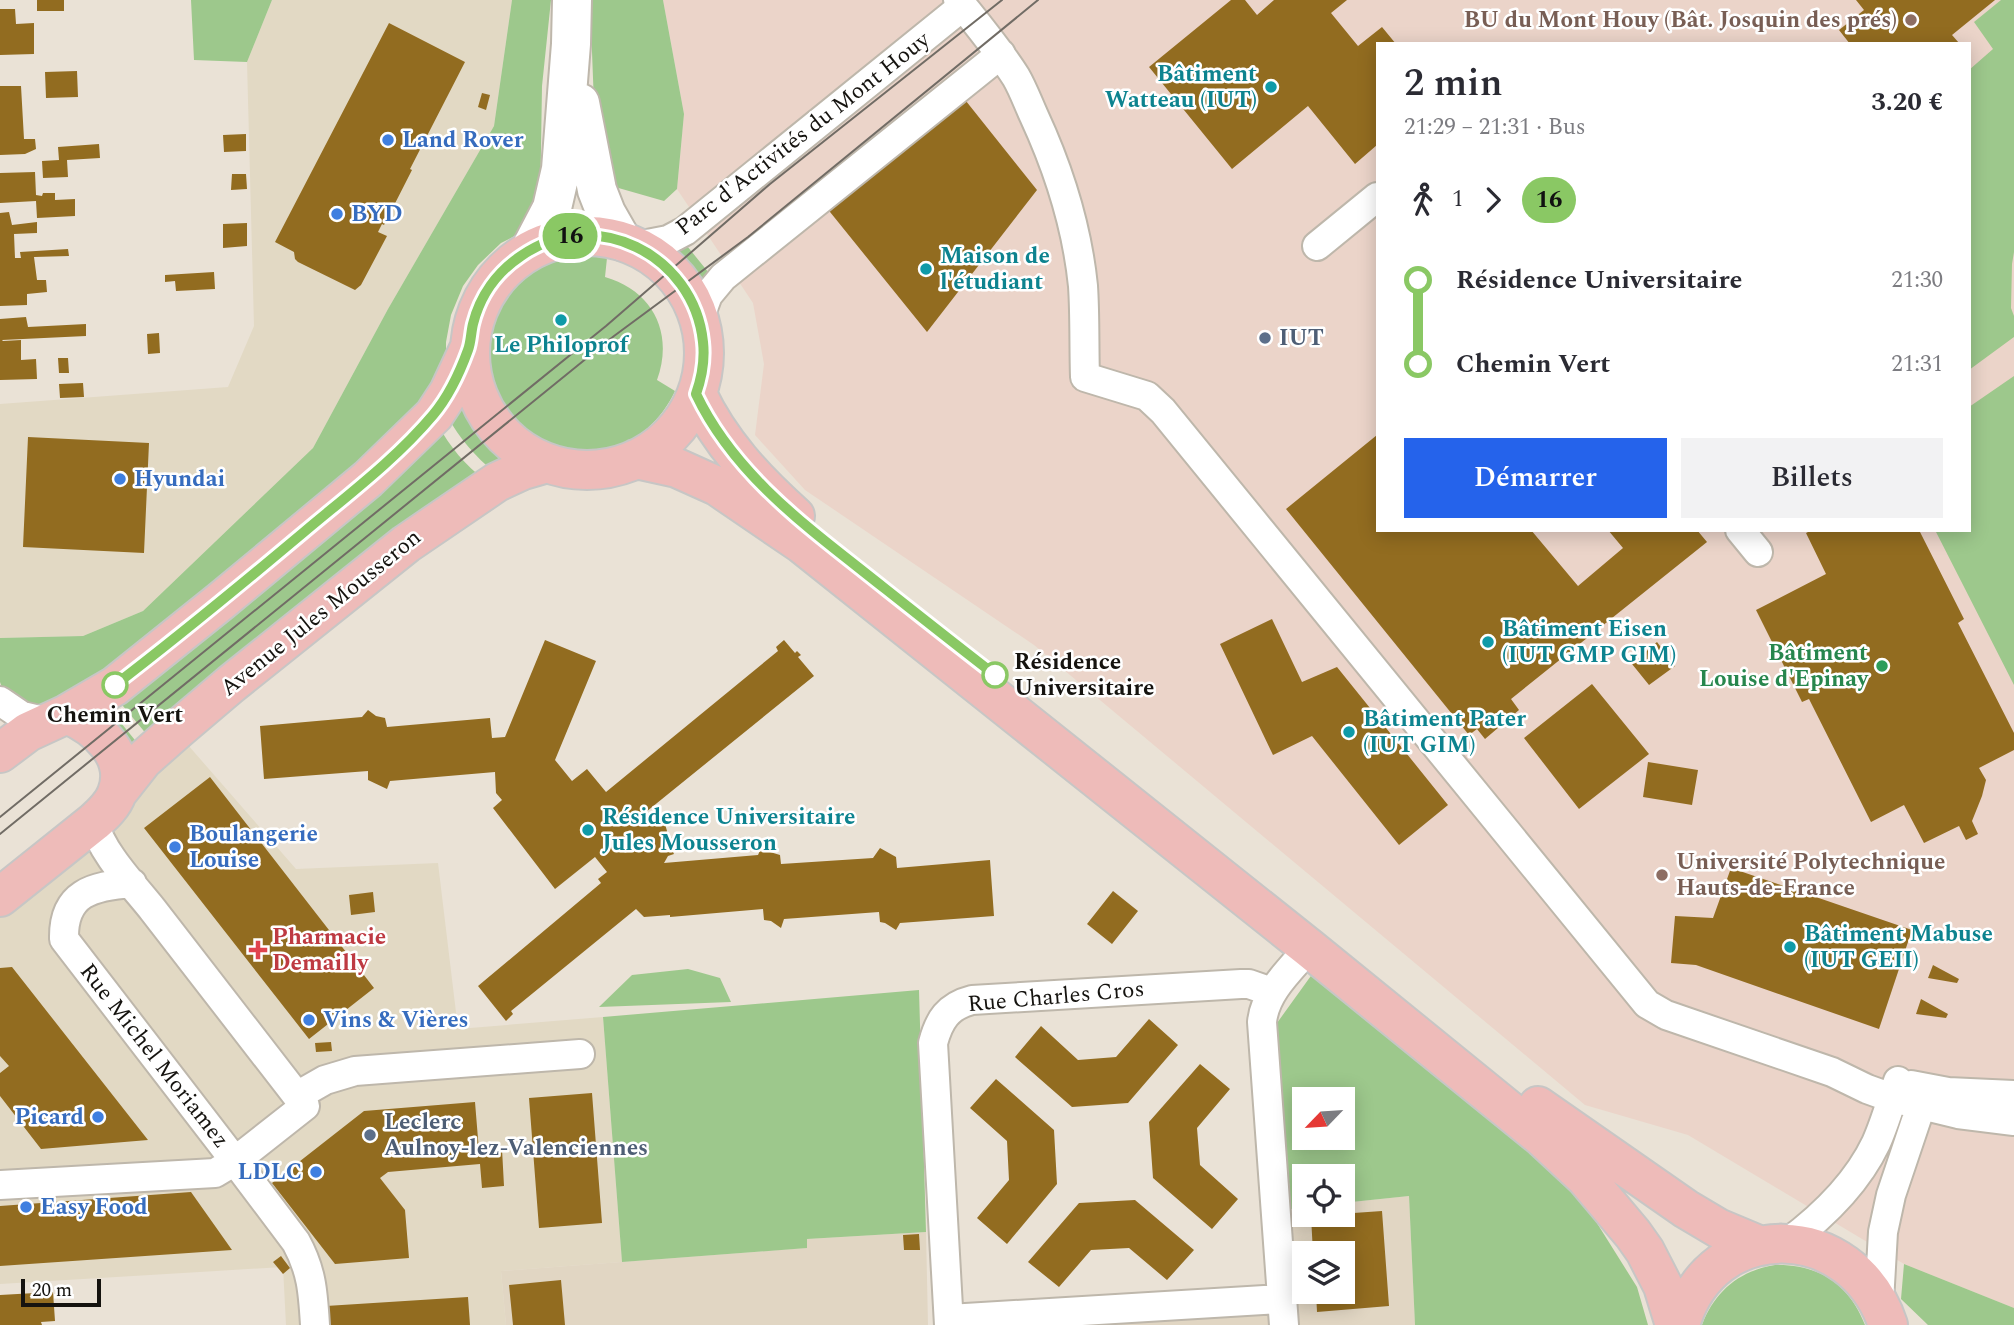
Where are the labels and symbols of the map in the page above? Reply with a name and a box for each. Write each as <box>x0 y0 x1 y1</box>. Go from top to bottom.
place label: BU du Mont Houy (Bât. Josquin des prés) <box>1464 3 1897 38</box>
marker: BU du Mont Houy (Bât. Josquin des prés) <box>1903 12 1919 28</box>
street label: Parc d'Activités du Mont Houy <box>668 23 938 245</box>
place label: Bâtiment Watteau (IUT) <box>1105 57 1257 118</box>
marker: Bâtiment Watteau (IUT) <box>1263 79 1279 95</box>
place label: Land Rover <box>402 123 524 158</box>
marker: Land Rover <box>380 132 396 148</box>
place label: BYD <box>351 197 402 232</box>
marker: BYD <box>329 206 345 222</box>
line badge: 16 <box>538 213 602 259</box>
place label: Maison de l'étudiant <box>940 239 1050 300</box>
marker: Maison de l'étudiant <box>918 261 934 277</box>
marker: Le Philoprof <box>553 312 569 328</box>
place label: IUT <box>1279 321 1324 356</box>
place label: Le Philoprof <box>494 328 629 363</box>
marker: IUT <box>1257 330 1273 346</box>
place label: Hyundai <box>134 462 225 497</box>
marker: Hyundai <box>112 471 128 487</box>
street label: Avenue Jules Mousseron <box>213 521 429 705</box>
place label: Bâtiment Eisen (IUT GMP GIM) <box>1502 612 1676 673</box>
marker: Bâtiment Eisen (IUT GMP GIM) <box>1480 634 1496 650</box>
place label: Bâtiment Louise d'Epinay <box>1699 636 1869 697</box>
place label: Résidence Universitaire <box>1014 645 1154 706</box>
marker: Bâtiment Louise d'Epinay <box>1874 658 1890 674</box>
marker: Résidence Universitaire <box>982 662 1008 688</box>
marker: Chemin Vert <box>102 672 128 698</box>
place label: Chemin Vert <box>47 698 183 733</box>
place label: Bâtiment Pater (IUT GIM) <box>1363 702 1526 763</box>
marker: Bâtiment Pater (IUT GIM) <box>1341 724 1357 740</box>
place label: Résidence Universitaire Jules Mousseron <box>602 800 855 861</box>
place label: Boulangerie Louise <box>189 817 318 878</box>
marker: Résidence Universitaire Jules Mousseron <box>580 822 596 838</box>
marker: Boulangerie Louise <box>167 839 183 855</box>
place label: Université Polytechnique Hauts-de-France <box>1676 845 1945 906</box>
marker: Université Polytechnique Hauts-de-France <box>1654 867 1670 883</box>
place label: Bâtiment Mabuse (IUT GEII) <box>1804 917 1993 978</box>
place label: Pharmacie Demailly <box>272 920 386 981</box>
marker: Bâtiment Mabuse (IUT GEII) <box>1782 939 1798 955</box>
marker: Pharmacie Demailly <box>250 942 266 958</box>
street label: Rue Michel Moriamez <box>71 956 237 1156</box>
street label: Rue Charles Cros <box>966 972 1146 1022</box>
place label: Vins & Vières <box>323 1003 469 1038</box>
marker: Vins & Vières <box>301 1012 317 1028</box>
north arrow <box>1292 1087 1354 1150</box>
place label: Picard <box>14 1100 84 1135</box>
place label: Leclerc Aulnoy-lez-Valenciennes <box>384 1105 648 1166</box>
marker: Picard <box>90 1109 106 1125</box>
marker: Leclerc Aulnoy-lez-Valenciennes <box>362 1127 378 1143</box>
place label: LDLC <box>237 1155 302 1190</box>
marker: LDLC <box>308 1164 324 1180</box>
place label: Easy Food <box>40 1190 148 1225</box>
marker: Easy Food <box>18 1199 34 1215</box>
scale bar <box>21 1276 102 1308</box>

